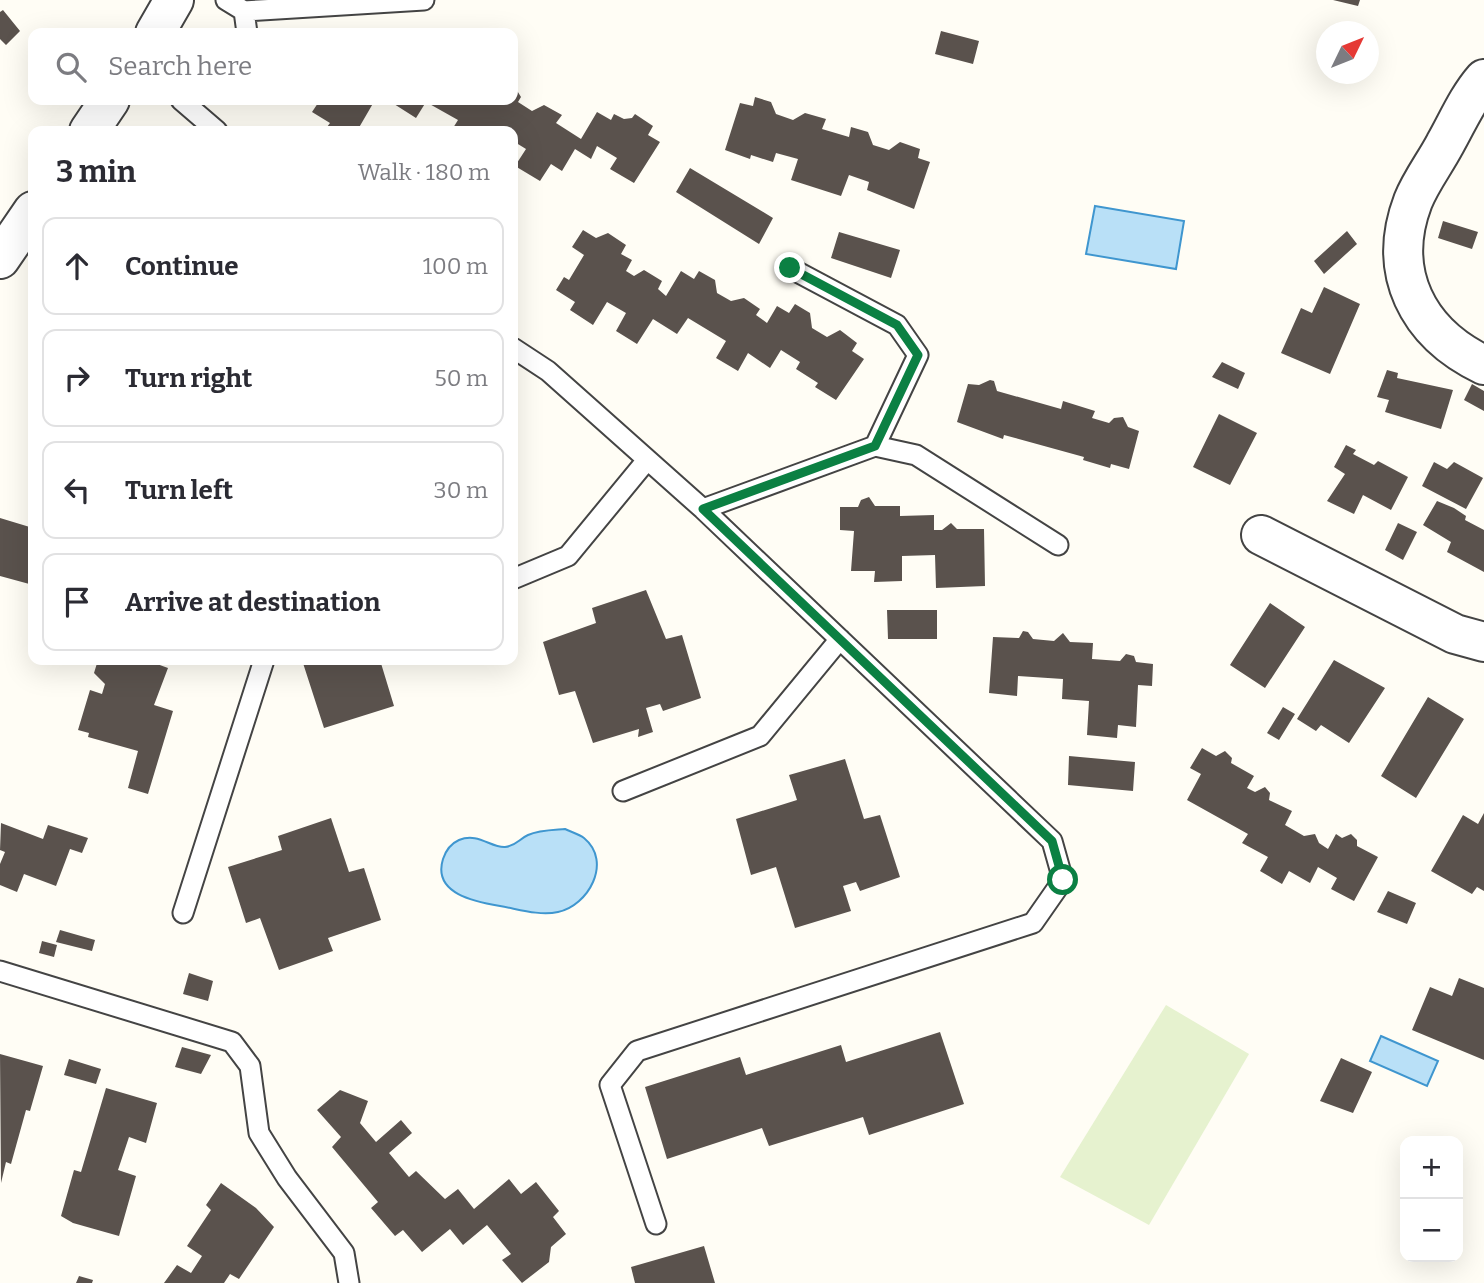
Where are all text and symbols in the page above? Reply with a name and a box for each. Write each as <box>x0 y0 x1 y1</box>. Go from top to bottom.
north arrow <box>1316 21 1379 84</box>
search box <box>28 28 518 105</box>
icon: search <box>52 48 90 86</box>
text: Search here <box>108 51 252 82</box>
text: 3 min <box>56 154 136 190</box>
text: Walk · 180 m <box>358 158 490 186</box>
icon: ahead <box>58 247 96 285</box>
text: Continue <box>125 251 239 282</box>
text: 100 m <box>423 252 488 280</box>
route end <box>774 252 805 283</box>
icon: right <box>58 359 96 397</box>
text: Turn right <box>125 363 252 394</box>
text: 50 m <box>434 364 488 392</box>
icon: left <box>58 471 96 509</box>
text: Turn left <box>125 475 233 506</box>
text: 30 m <box>434 476 488 504</box>
icon: arrive <box>58 583 96 621</box>
text: Arrive at destination <box>125 587 380 618</box>
route start <box>1047 864 1078 895</box>
map controls <box>1400 1136 1463 1262</box>
button: + <box>1400 1136 1463 1199</box>
button: − <box>1400 1199 1463 1262</box>

